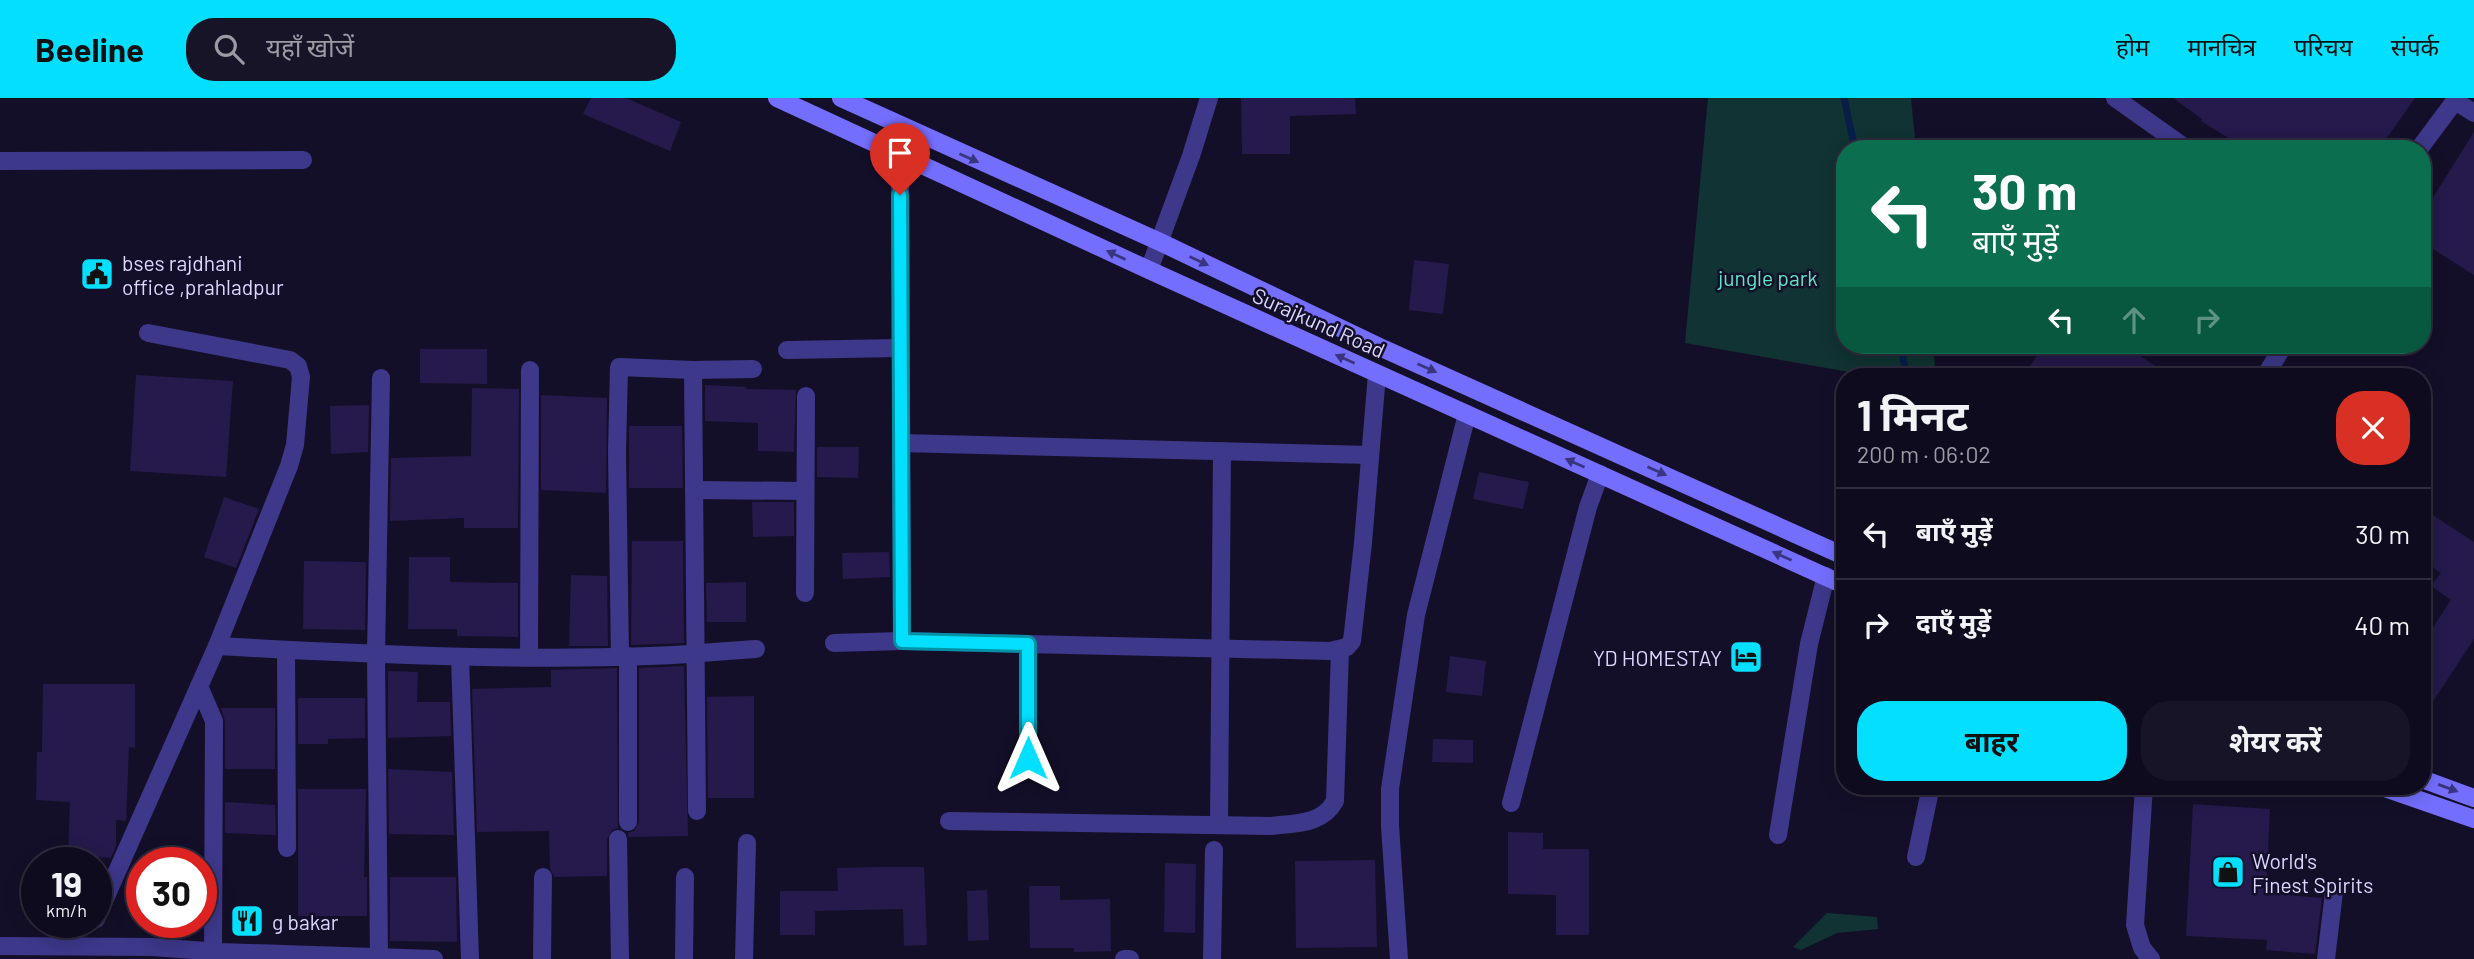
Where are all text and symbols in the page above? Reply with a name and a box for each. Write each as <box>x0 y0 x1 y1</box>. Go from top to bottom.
search box <box>186 18 676 81</box>
text: Beeline <box>35 29 144 69</box>
icon: search <box>210 30 248 68</box>
text: यहाँ खोजें <box>266 31 354 62</box>
text: होम <box>2116 32 2149 61</box>
text: मानचित्र <box>2187 32 2256 61</box>
text: परिचय <box>2294 32 2353 61</box>
text: संपर्क <box>2391 32 2439 61</box>
pin <box>870 123 930 195</box>
icon: arrive <box>881 134 919 172</box>
one-way arrow <box>959 153 980 164</box>
text: 30 m <box>1972 161 2077 220</box>
icon: left <box>1857 168 1948 259</box>
text: बाएँ मुड़ें <box>1972 221 2059 259</box>
one-way arrow <box>1106 249 1126 261</box>
place label: bses rajdhani office ,prahladpur <box>122 250 284 299</box>
public building icon: bses rajdhani office ,prahladpur <box>78 255 116 293</box>
one-way arrow <box>1189 255 1209 266</box>
park label: jungle park <box>1717 265 1818 290</box>
street label: Surajkund Road <box>1249 282 1389 362</box>
icon: left <box>2042 301 2080 339</box>
icon: ahead <box>2115 301 2153 339</box>
icon: right <box>2188 301 2226 339</box>
one-way arrow <box>1335 353 1356 364</box>
one-way arrow <box>1417 363 1438 374</box>
text: 1 मिनट <box>1857 389 1968 439</box>
button: close <box>2336 391 2410 465</box>
text: 200 m · 06:02 <box>1857 440 1991 468</box>
one-way arrow <box>1565 457 1585 469</box>
one-way arrow <box>1647 466 1667 477</box>
icon: left <box>1857 515 1895 553</box>
text: बाएँ मुड़ें <box>1916 515 1993 546</box>
text: 30 m <box>2355 518 2410 549</box>
one-way arrow <box>1772 551 1793 562</box>
icon: right <box>1857 606 1895 644</box>
text: दाएँ मुड़ें <box>1916 606 1991 637</box>
text: 40 m <box>2354 609 2410 640</box>
hotel icon: YD HOMESTAY <box>1727 638 1765 676</box>
place label: YD HOMESTAY <box>1593 645 1722 670</box>
button: बाहर <box>1857 701 2127 781</box>
button: शेयर करें <box>2141 701 2410 781</box>
position arrow <box>991 721 1065 795</box>
one-way arrow <box>2438 783 2459 794</box>
speed limit sign: 30 <box>126 847 217 938</box>
place label: World's Finest Spirits <box>2252 848 2373 897</box>
shop icon: World's Finest Spirits <box>2209 853 2247 891</box>
text: 19 <box>51 862 82 904</box>
text: km/h <box>46 899 87 921</box>
restaurant icon: g bakar <box>228 902 266 940</box>
place label: g bakar <box>272 909 339 934</box>

